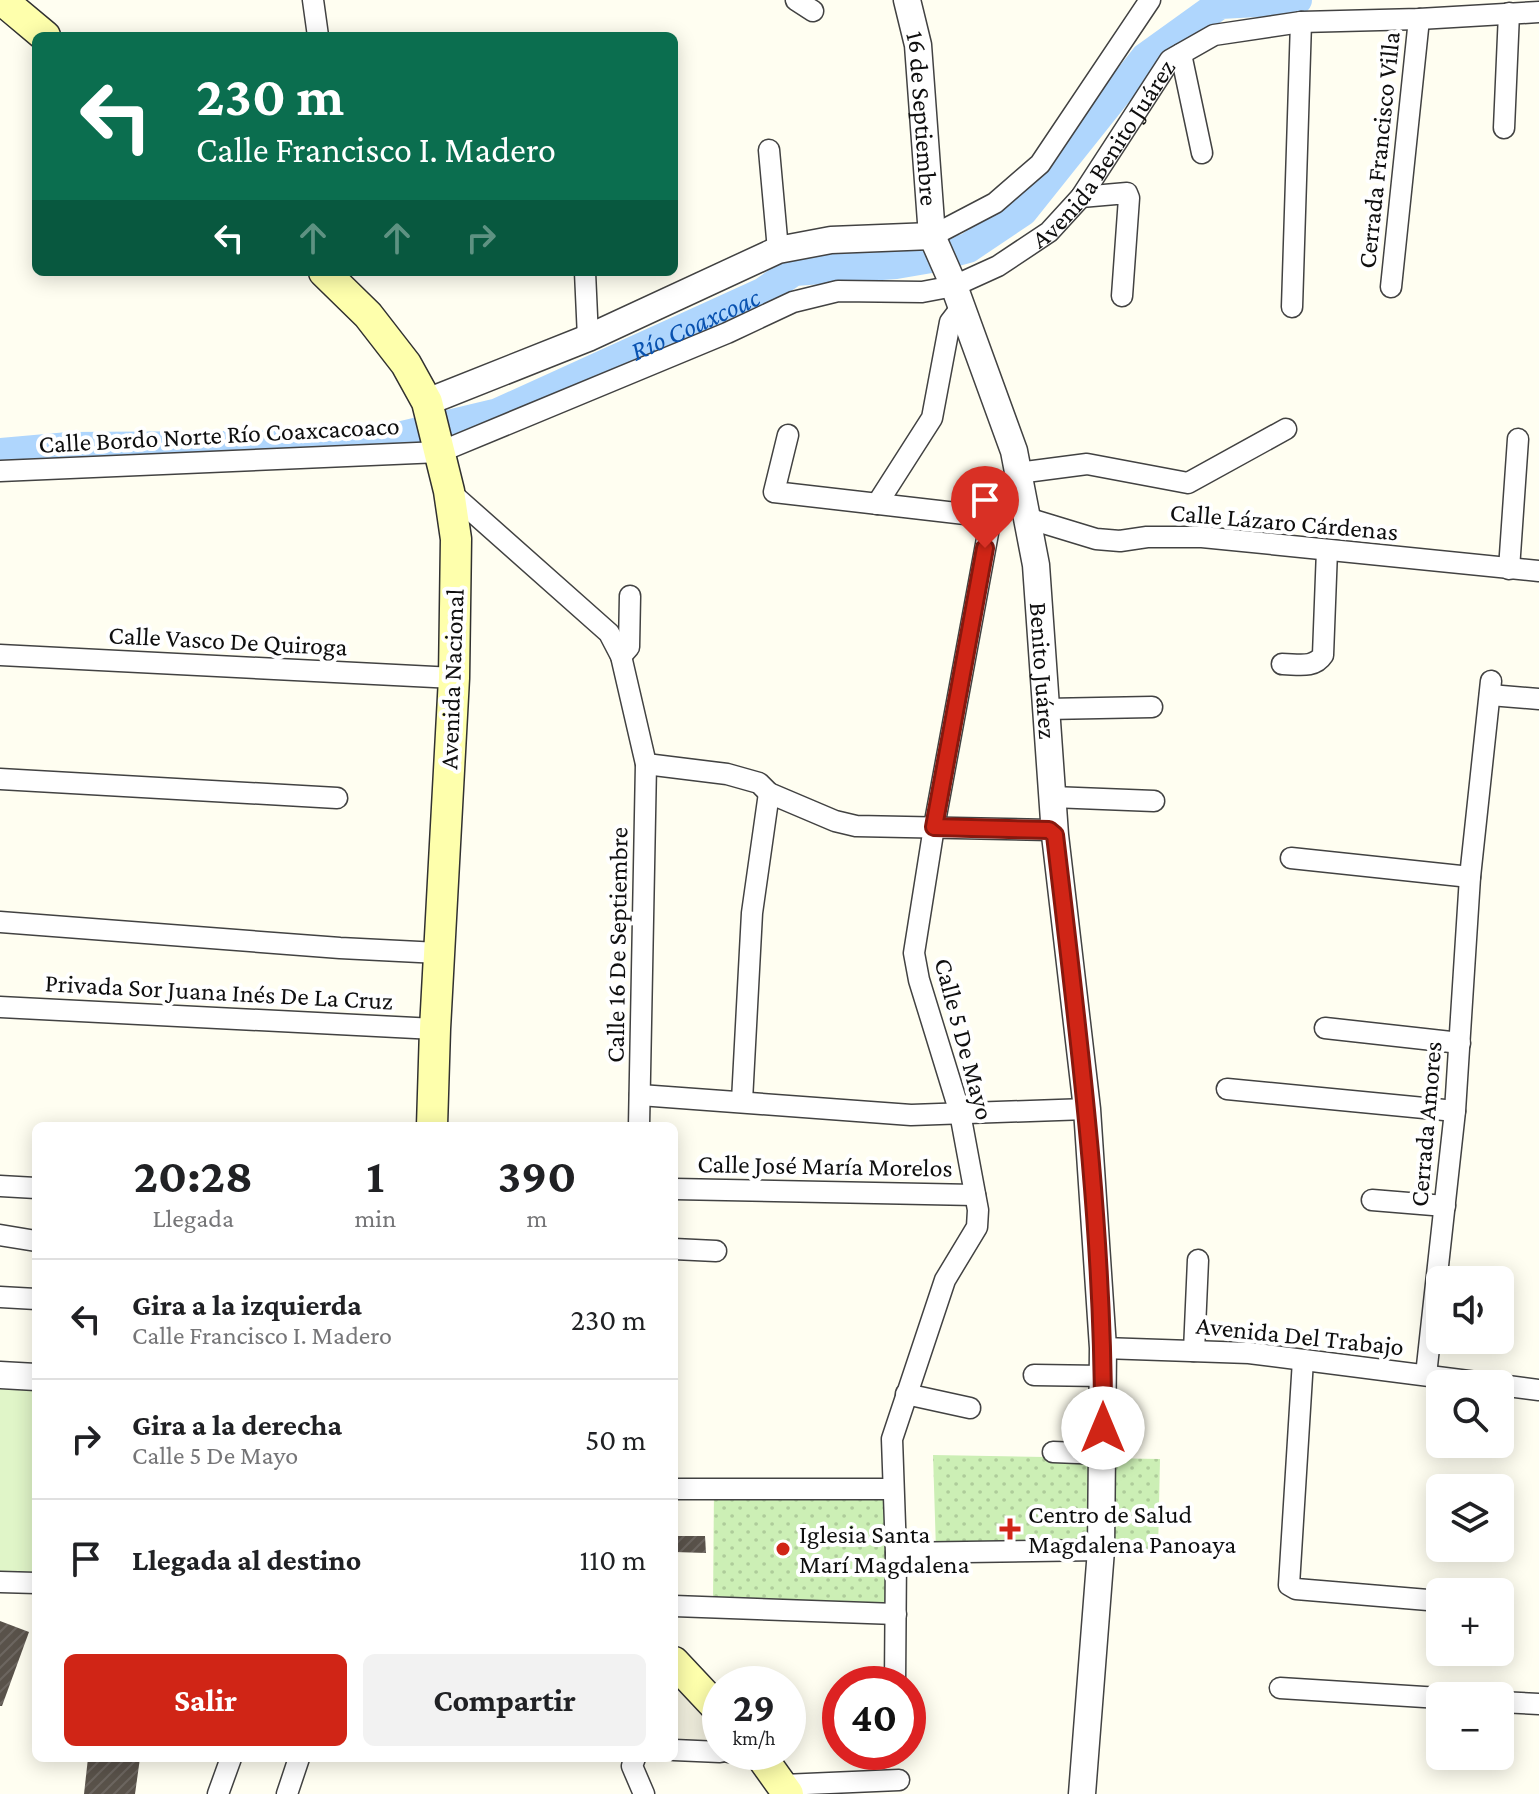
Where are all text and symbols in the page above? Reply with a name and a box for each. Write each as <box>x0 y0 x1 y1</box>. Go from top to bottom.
street label: 16 de Septiembre <box>901 28 944 207</box>
street label: Cerrada Francisco Villa <box>1352 30 1406 270</box>
street label: Avenida Benito Juárez <box>1026 54 1181 254</box>
icon: left <box>64 64 168 168</box>
text: 230 m <box>196 65 344 127</box>
text: Calle Francisco I. Madero <box>196 130 556 170</box>
icon: left <box>207 216 251 260</box>
icon: ahead <box>291 216 335 260</box>
icon: ahead <box>375 216 419 260</box>
icon: right <box>459 216 503 260</box>
water label: Río Coaxcoac <box>625 280 765 366</box>
street label: Calle Bordo Norte Río Coaxcacoaco <box>38 411 400 459</box>
pin <box>951 466 1019 548</box>
icon: arrive <box>963 478 1007 522</box>
street label: Calle Lázaro Cárdenas <box>1169 498 1399 546</box>
street label: Avenida Nacional <box>434 588 470 770</box>
street label: Benito Juárez <box>1024 601 1063 740</box>
street label: Calle Vasco De Quiroga <box>108 620 348 662</box>
street label: Calle 16 De Septiembre <box>600 827 634 1063</box>
street label: Calle 5 De Mayo <box>928 955 1000 1123</box>
street label: Privada Sor Juana Inés De La Cruz <box>44 968 394 1016</box>
street label: Cerrada Amores <box>1404 1040 1448 1208</box>
text: 20:28 <box>134 1149 253 1202</box>
text: 1 <box>366 1149 384 1202</box>
text: 390 <box>498 1149 576 1202</box>
street label: Calle José María Morelos <box>697 1149 953 1183</box>
text: Llegada <box>153 1204 234 1233</box>
text: min <box>354 1204 396 1233</box>
text: m <box>527 1204 548 1233</box>
map controls <box>1426 1266 1514 1770</box>
button: sound <box>1426 1266 1514 1354</box>
text: Gira a la izquierda <box>132 1288 362 1321</box>
icon: left <box>64 1297 108 1341</box>
text: 230 m <box>571 1303 646 1336</box>
street label: Avenida Del Trabajo <box>1195 1311 1405 1361</box>
text: Calle Francisco I. Madero <box>132 1321 392 1350</box>
button: search <box>1426 1370 1514 1458</box>
position arrow <box>1061 1386 1145 1470</box>
text: Gira a la derecha <box>132 1408 342 1441</box>
icon: right <box>64 1417 108 1461</box>
text: 50 m <box>585 1423 646 1456</box>
text: Calle 5 De Mayo <box>132 1441 298 1470</box>
button: layers <box>1426 1474 1514 1562</box>
place label: Centro de Salud Magdalena Panoaya <box>1028 1500 1236 1559</box>
marker: Centro de Salud Magdalena Panoaya <box>999 1518 1021 1540</box>
place label: Iglesia Santa Marí Magdalena <box>799 1520 970 1579</box>
icon: arrive <box>64 1537 108 1581</box>
marker: Iglesia Santa Marí Magdalena <box>774 1540 792 1558</box>
text: Llegada al destino <box>132 1543 361 1576</box>
text: 110 m <box>579 1543 646 1576</box>
button: + <box>1426 1578 1514 1666</box>
button: Salir <box>64 1654 347 1746</box>
button: Compartir <box>363 1654 646 1746</box>
speed limit sign: 40 <box>822 1666 926 1770</box>
button: − <box>1426 1682 1514 1770</box>
text: 29 <box>733 1685 775 1730</box>
text: km/h <box>732 1727 776 1749</box>

